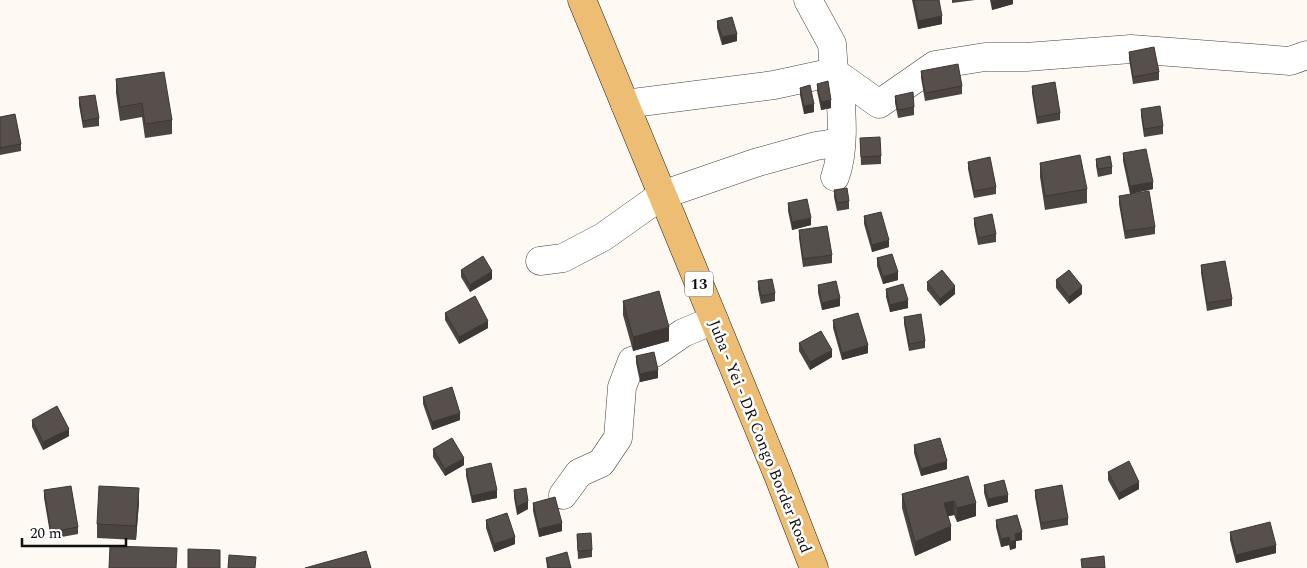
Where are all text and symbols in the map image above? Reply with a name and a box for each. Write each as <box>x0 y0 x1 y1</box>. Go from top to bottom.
road number: 13 <box>685 272 713 296</box>
street label: Juba - Yei - DR Congo Border Road <box>702 316 818 557</box>
scale bar <box>22 516 126 548</box>
text: 20 m <box>30 522 62 545</box>

